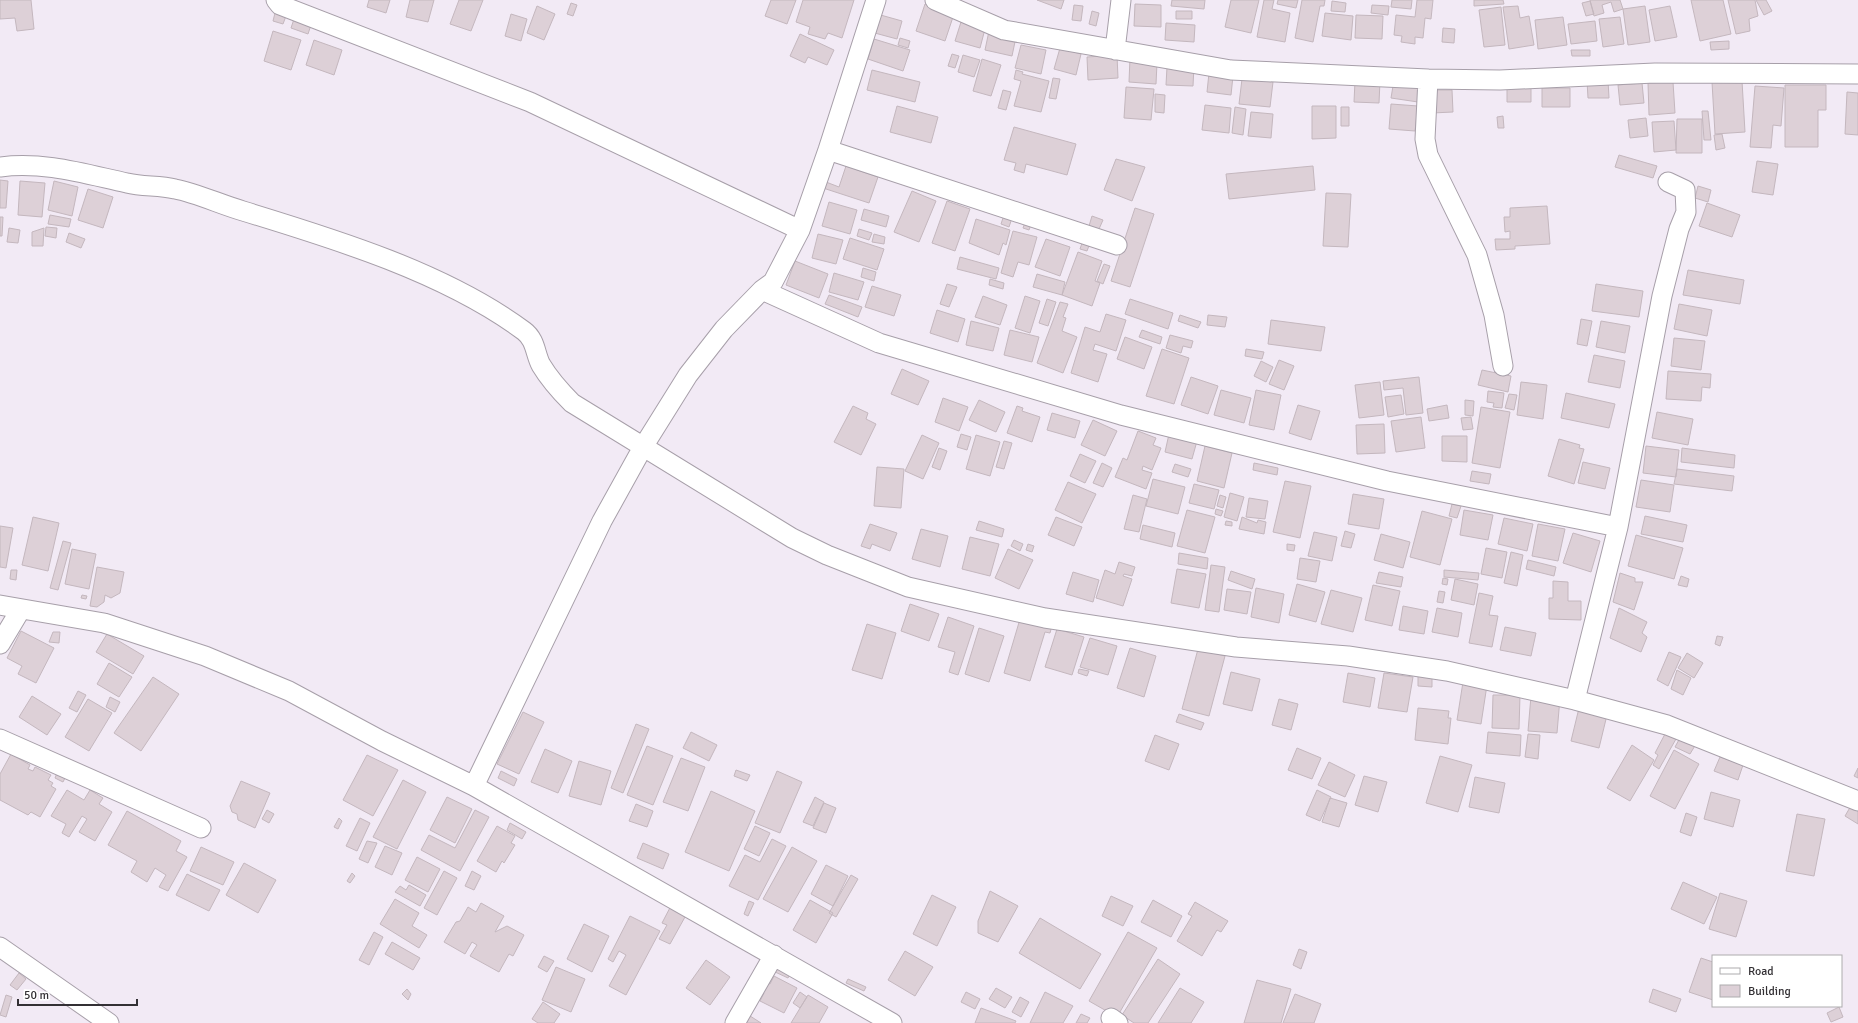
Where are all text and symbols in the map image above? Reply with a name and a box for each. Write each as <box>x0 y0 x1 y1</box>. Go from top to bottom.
legend <box>1712 955 1842 1007</box>
text: Road <box>1748 964 1774 979</box>
scale bar <box>18 981 137 1007</box>
text: Building <box>1748 984 1791 999</box>
text: 50 m <box>24 988 49 1003</box>

